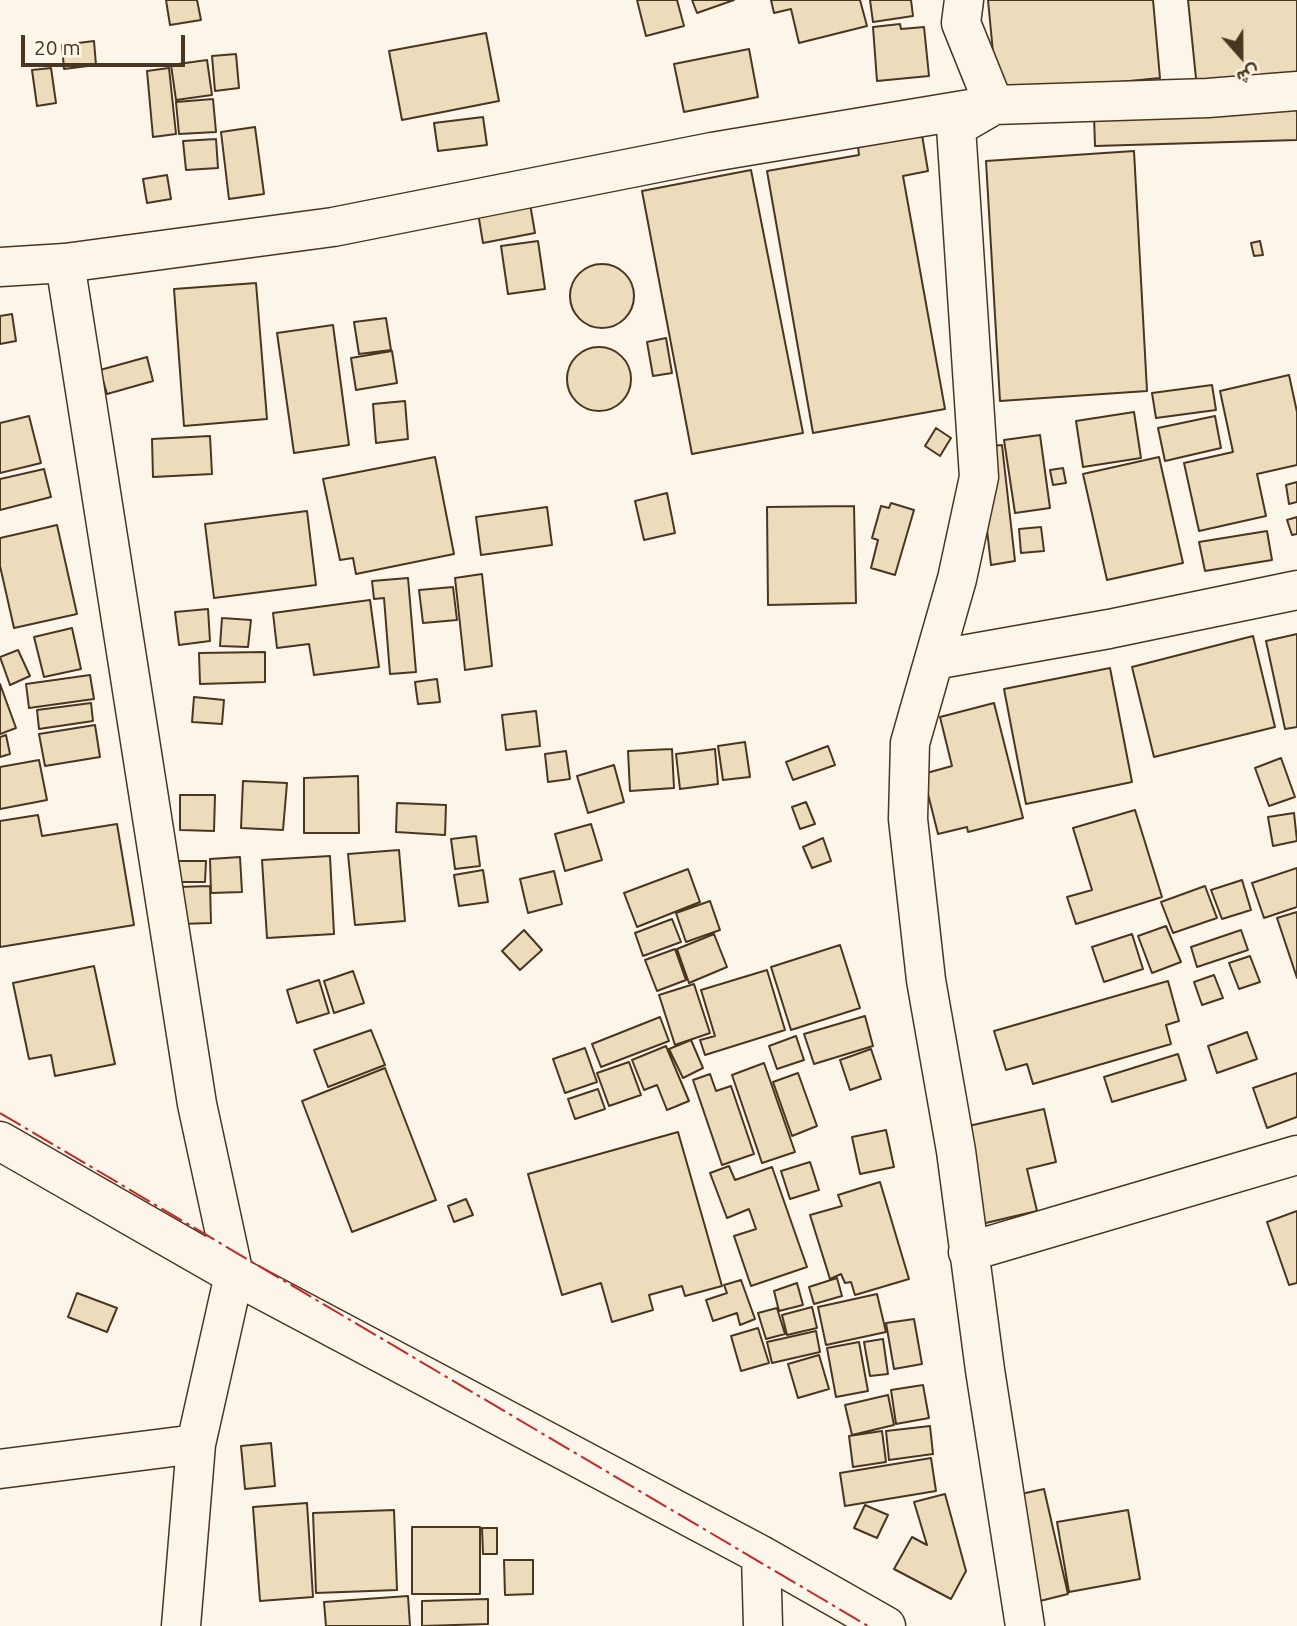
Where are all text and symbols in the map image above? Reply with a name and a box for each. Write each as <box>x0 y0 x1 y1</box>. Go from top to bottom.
scale bar <box>24 21 189 65</box>
north arrow <box>1206 21 1276 91</box>
text: 20 m <box>34 35 81 59</box>
text: ش <box>1234 61 1263 90</box>

